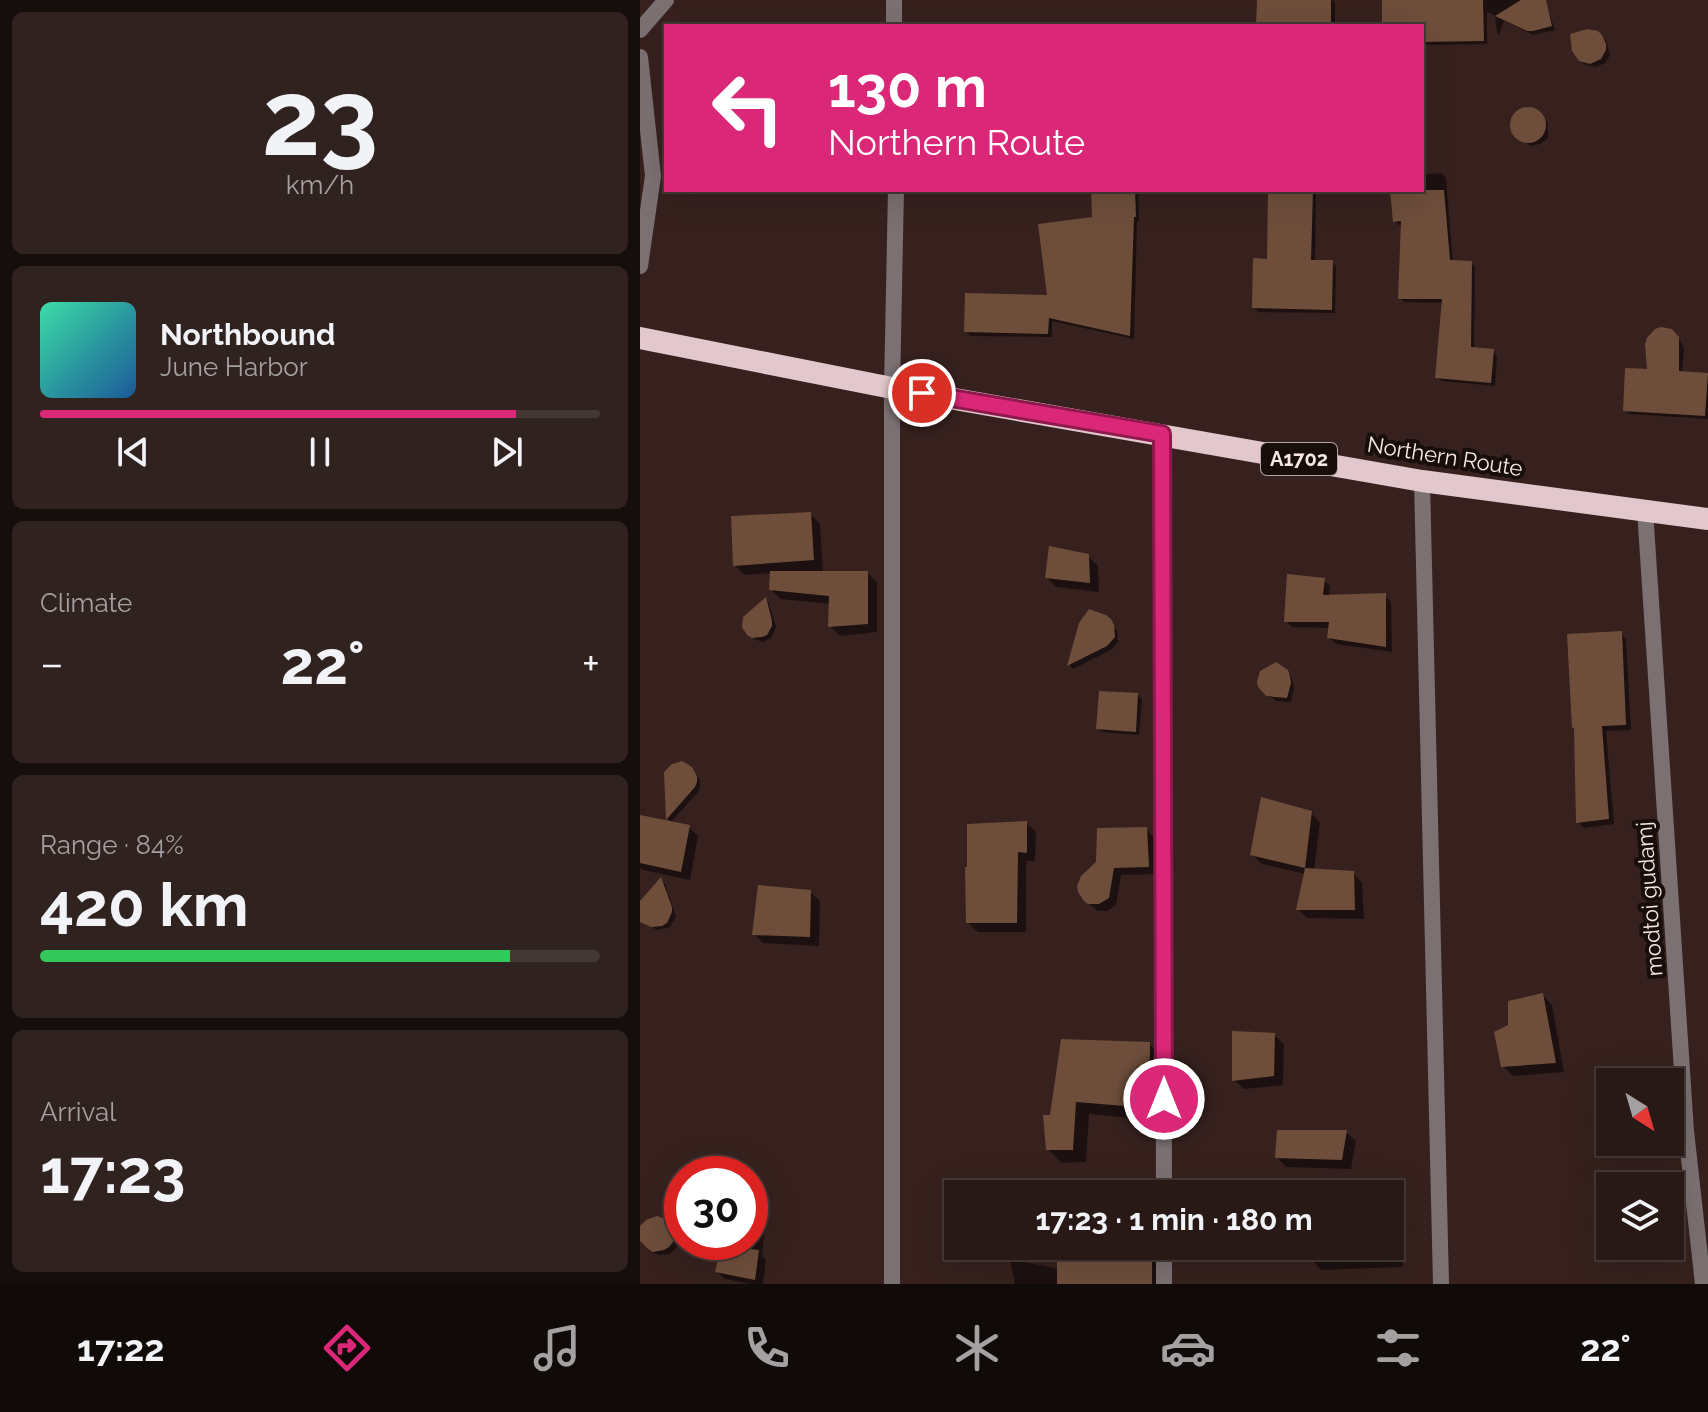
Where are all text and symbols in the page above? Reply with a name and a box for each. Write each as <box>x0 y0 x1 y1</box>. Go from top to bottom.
text: 130 m <box>828 54 987 120</box>
icon: left <box>696 56 800 160</box>
text: 23 <box>262 57 378 179</box>
text: Northern Route <box>828 121 1085 163</box>
text: km/h <box>286 170 354 200</box>
text: Northbound <box>160 317 335 352</box>
text: June Harbor <box>160 352 308 382</box>
pin <box>888 359 956 427</box>
icon: arrive <box>900 371 944 415</box>
icon: previous <box>111 430 155 474</box>
icon: pause <box>298 430 342 474</box>
icon: next <box>485 430 529 474</box>
street label: Northern Route <box>1365 431 1525 481</box>
road number: A1702 <box>1261 443 1337 475</box>
text: Climate <box>40 588 132 618</box>
text: 22° <box>281 628 365 698</box>
text: − <box>40 638 64 689</box>
text: + <box>582 638 600 689</box>
street label: modtoi gudamj <box>1631 821 1667 977</box>
text: Range · 84% <box>40 830 184 860</box>
text: 420 km <box>40 870 249 940</box>
position arrow <box>1122 1057 1206 1141</box>
north arrow <box>1596 1068 1684 1156</box>
map controls <box>1596 1068 1684 1260</box>
text: Arrival <box>40 1097 116 1127</box>
text: 17:23 <box>40 1137 185 1207</box>
speed limit sign: 30 <box>664 1156 768 1260</box>
button: layers <box>1596 1172 1684 1260</box>
text: 17:23 · 1 min · 180 m <box>1035 1202 1313 1237</box>
icon: directions <box>319 1320 375 1376</box>
icon: music <box>529 1320 585 1376</box>
icon: phone <box>739 1320 795 1376</box>
icon: climate <box>949 1320 1005 1376</box>
icon: car <box>1160 1320 1216 1376</box>
icon: filters <box>1370 1320 1426 1376</box>
text: 17:22 <box>77 1327 165 1369</box>
text: 22° <box>1580 1327 1631 1369</box>

